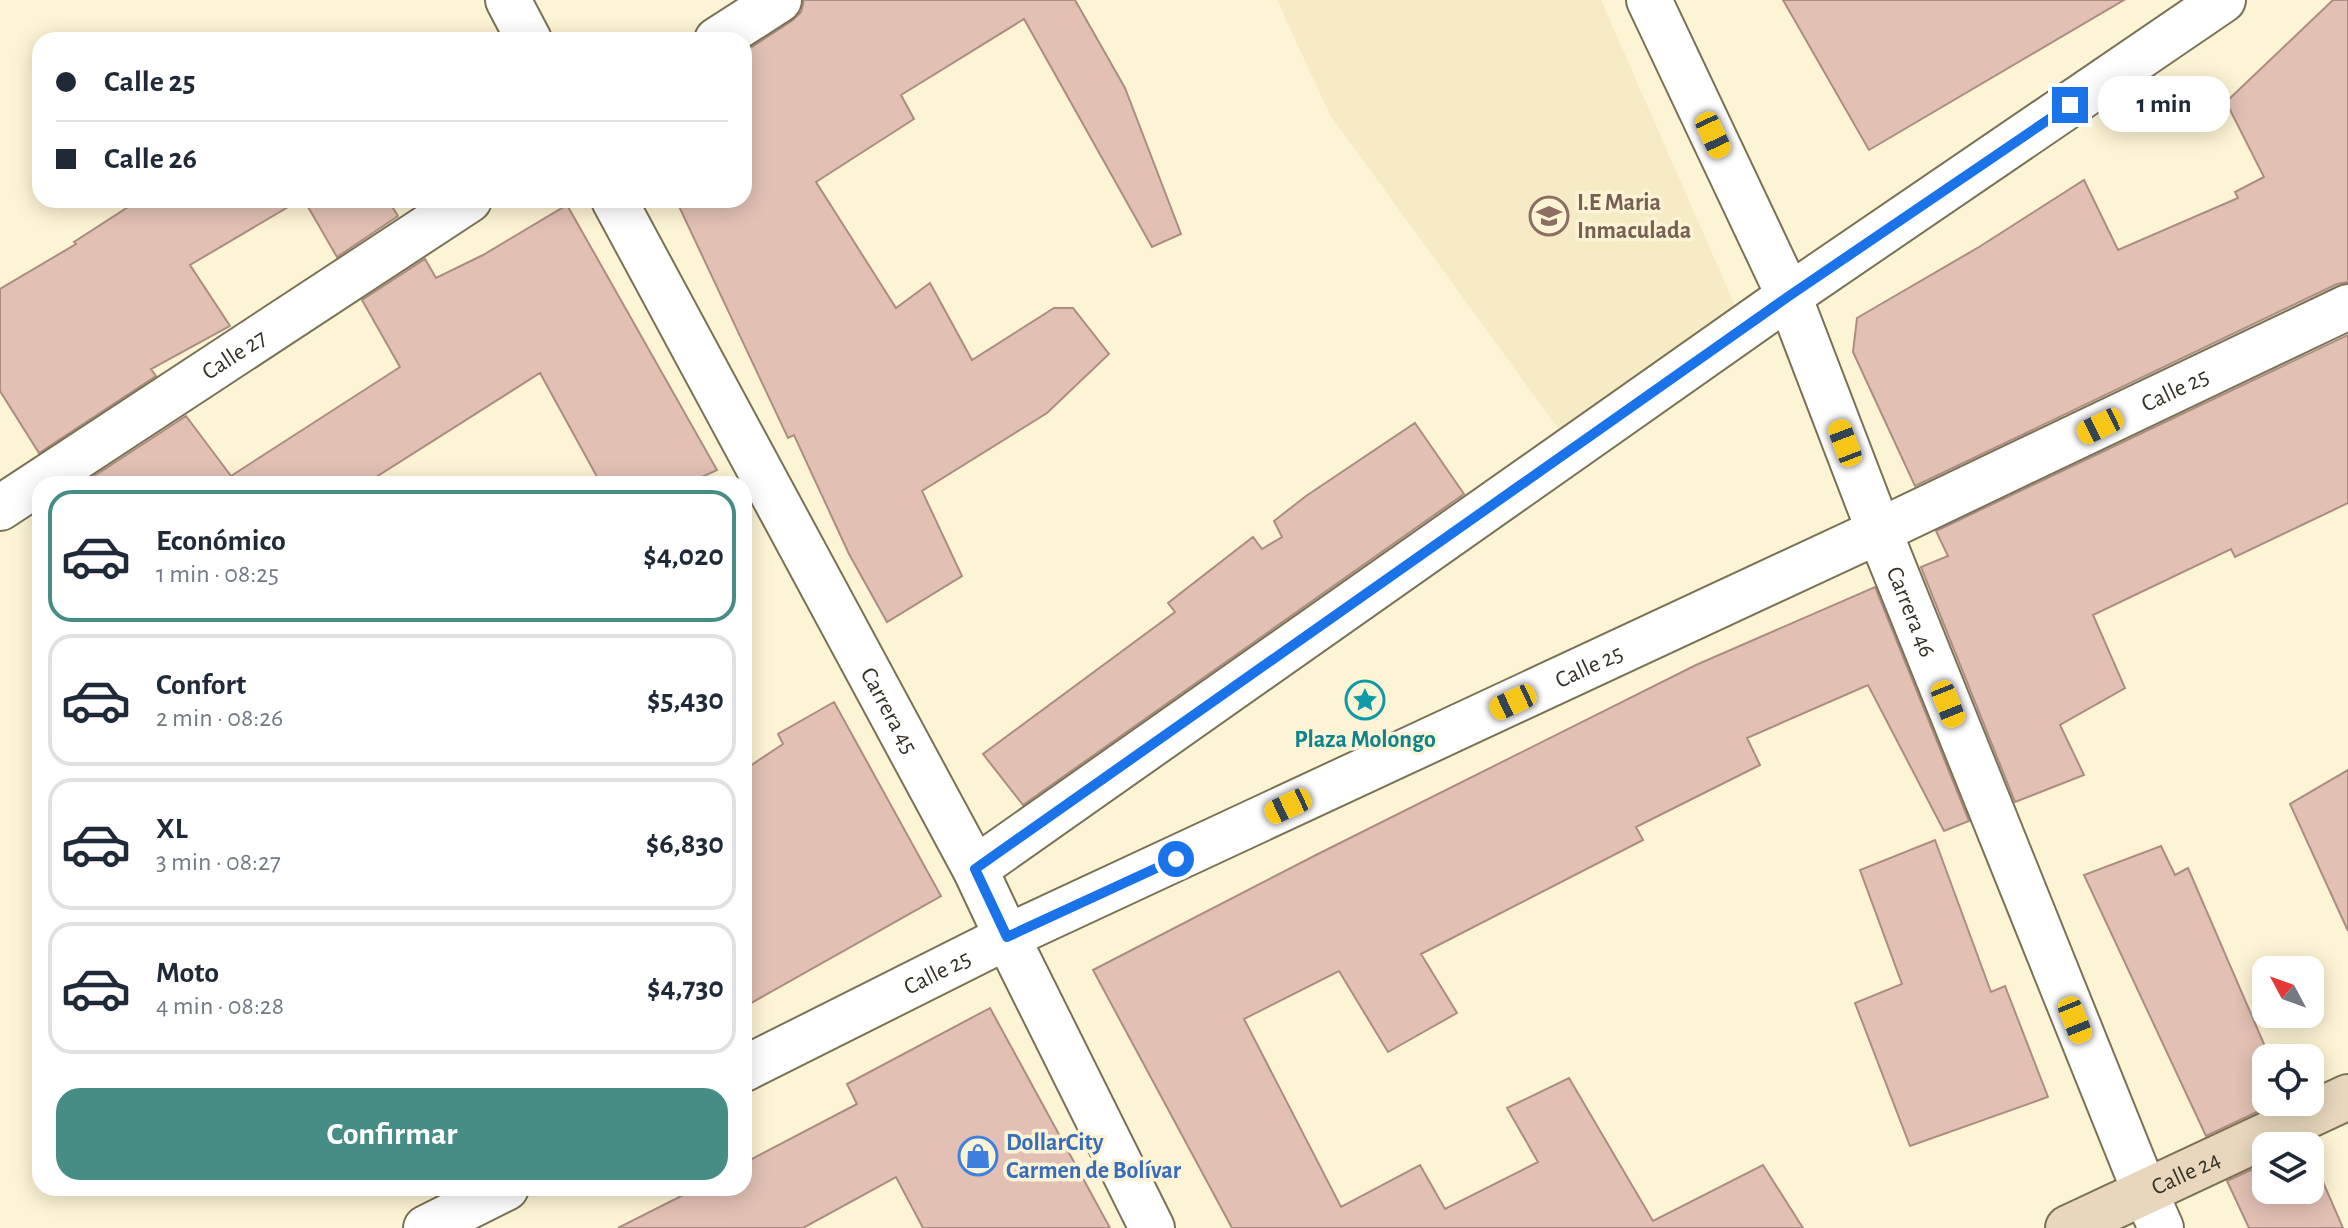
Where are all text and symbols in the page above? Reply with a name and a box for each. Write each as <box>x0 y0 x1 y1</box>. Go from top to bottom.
text: Calle 25 <box>104 67 196 97</box>
callout: 1 min <box>2098 77 2230 133</box>
route end <box>2052 87 2088 123</box>
text: 1 min <box>2137 91 2191 117</box>
car <box>1692 108 1734 162</box>
text: Calle 26 <box>104 144 197 174</box>
place label: I.E Maria Inmaculada <box>1577 191 1691 243</box>
school or university icon: I.E Maria Inmaculada <box>1528 195 1570 237</box>
street label: Calle 27 <box>198 325 271 385</box>
street label: Calle 25 <box>2138 364 2213 417</box>
car <box>2073 405 2127 447</box>
car <box>1825 416 1865 470</box>
icon: car <box>60 520 132 592</box>
text: Económico <box>156 526 286 556</box>
text: $4,020 <box>643 541 724 571</box>
text: 1 min · 08:25 <box>156 561 279 587</box>
street label: Carrera 46 <box>1882 563 1939 661</box>
street label: Calle 25 <box>1552 641 1627 693</box>
icon: car <box>60 664 132 736</box>
street label: Carrera 45 <box>856 664 921 758</box>
text: Confort <box>156 670 246 700</box>
car <box>1928 677 1968 731</box>
place icon: Plaza Molongo <box>1344 679 1386 721</box>
car <box>1486 681 1540 723</box>
text: $5,430 <box>647 685 724 715</box>
text: 2 min · 08:26 <box>156 705 283 731</box>
place label: Plaza Molongo <box>1294 728 1436 752</box>
car <box>1261 785 1315 827</box>
icon: car <box>60 808 132 880</box>
text: XL <box>156 814 188 844</box>
text: $6,830 <box>646 829 724 859</box>
route start <box>1158 841 1194 877</box>
text: 3 min · 08:27 <box>156 849 281 875</box>
street label: Calle 25 <box>900 946 975 1000</box>
icon: car <box>60 952 132 1024</box>
north arrow <box>2252 956 2324 1028</box>
map controls <box>2252 956 2324 1204</box>
text: Moto <box>156 958 219 988</box>
text: $4,730 <box>647 973 724 1003</box>
text: 4 min · 08:28 <box>156 993 284 1019</box>
car <box>2055 993 2095 1047</box>
button: locate <box>2252 1044 2324 1116</box>
button: Confirmar <box>56 1088 728 1180</box>
place label: DollarCity Carmen de Bolívar <box>1006 1131 1182 1183</box>
button: layers <box>2252 1132 2324 1204</box>
shop icon: DollarCity Carmen de Bolívar <box>957 1135 999 1177</box>
street label: Calle 24 <box>2148 1147 2224 1200</box>

